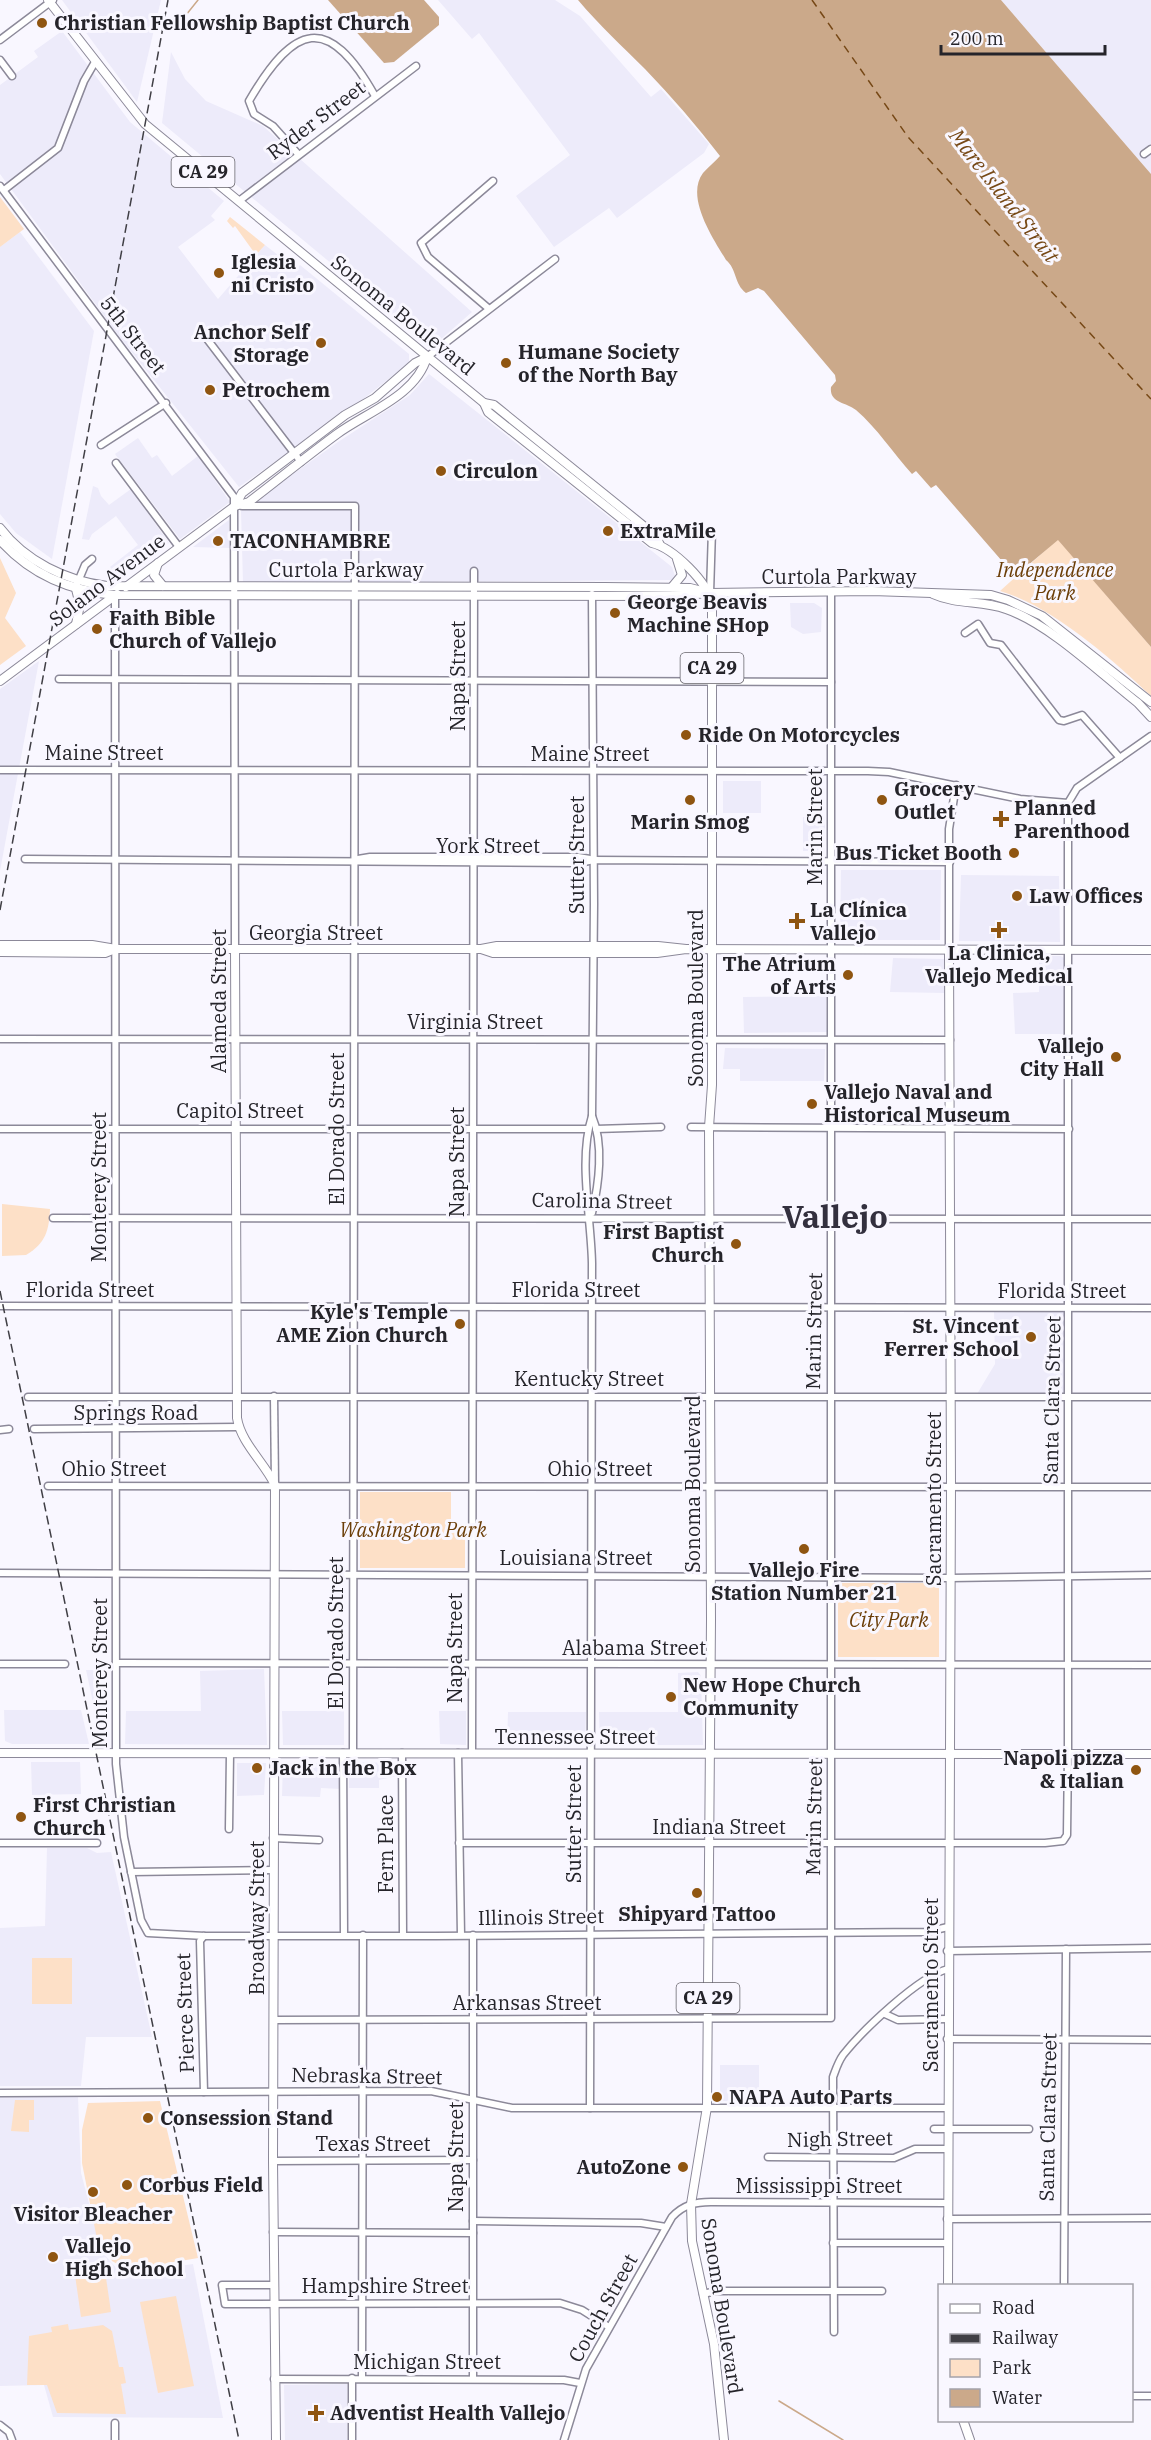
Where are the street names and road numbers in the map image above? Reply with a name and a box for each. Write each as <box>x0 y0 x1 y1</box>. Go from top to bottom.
street label: Ryder Street <box>261 74 370 165</box>
road number: CA 29 <box>172 157 234 187</box>
street label: Sonoma Boulevard <box>326 248 481 381</box>
street label: 5th Street <box>94 290 172 379</box>
street label: Solano Avenue <box>43 527 170 632</box>
street label: Curtola Parkway <box>269 556 424 583</box>
street label: Curtola Parkway <box>762 563 917 590</box>
street label: Napa Street <box>444 621 471 731</box>
road number: CA 29 <box>680 653 744 683</box>
street label: Maine Street <box>45 739 163 766</box>
street label: Maine Street <box>531 740 649 767</box>
street label: Marin Street <box>801 768 828 886</box>
street label: Sutter Street <box>563 796 590 914</box>
street label: York Street <box>436 832 540 859</box>
street label: Sonoma Boulevard <box>682 909 709 1087</box>
street label: Georgia Street <box>249 919 383 946</box>
street label: Alameda Street <box>205 929 232 1073</box>
street label: Virginia Street <box>407 1008 543 1035</box>
street label: El Dorado Street <box>323 1053 350 1205</box>
street label: Capitol Street <box>176 1097 304 1124</box>
street label: Napa Street <box>443 1107 470 1217</box>
street label: Monterey Street <box>85 1112 112 1262</box>
street label: Carolina Street <box>531 1186 673 1215</box>
street label: Marin Street <box>799 1272 828 1390</box>
street label: Florida Street <box>26 1276 154 1303</box>
street label: Florida Street <box>512 1276 640 1303</box>
street label: Florida Street <box>998 1277 1126 1304</box>
street label: Santa Clara Street <box>1037 1315 1066 1485</box>
street label: Kentucky Street <box>514 1365 664 1392</box>
street label: Sonoma Boulevard <box>679 1395 706 1573</box>
street label: Springs Road <box>74 1399 198 1426</box>
street label: Sacramento Street <box>920 1412 947 1586</box>
street label: Ohio Street <box>61 1455 167 1482</box>
street label: Ohio Street <box>547 1455 653 1482</box>
street label: Louisiana Street <box>499 1544 653 1571</box>
street label: El Dorado Street <box>322 1557 349 1709</box>
street label: Napa Street <box>441 1593 468 1703</box>
street label: Monterey Street <box>86 1598 113 1748</box>
street label: Alabama Street <box>562 1634 706 1661</box>
street label: Tennessee Street <box>495 1723 655 1750</box>
street label: Marin Street <box>799 1758 828 1876</box>
street label: Sutter Street <box>560 1765 587 1883</box>
street label: Fern Place <box>372 1795 399 1893</box>
street label: Indiana Street <box>652 1813 786 1840</box>
street label: Broadway Street <box>243 1841 270 1995</box>
street label: Sacramento Street <box>917 1898 944 2072</box>
street label: Illinois Street <box>478 1902 604 1931</box>
street label: Pierce Street <box>169 1953 200 2073</box>
road number: CA 29 <box>676 1983 740 2013</box>
street label: Arkansas Street <box>452 1989 602 2016</box>
street label: Santa Clara Street <box>1033 2032 1062 2202</box>
street label: Nebraska Street <box>291 2061 443 2090</box>
street label: Napa Street <box>442 2102 469 2212</box>
street label: Nigh Street <box>787 2124 893 2153</box>
street label: Texas Street <box>315 2130 431 2157</box>
street label: Mississippi Street <box>736 2172 902 2199</box>
street label: Sonoma Boulevard <box>695 2216 750 2396</box>
street label: Couch Street <box>562 2249 643 2367</box>
street label: Hampshire Street <box>302 2272 468 2299</box>
street label: Michigan Street <box>353 2348 501 2375</box>

